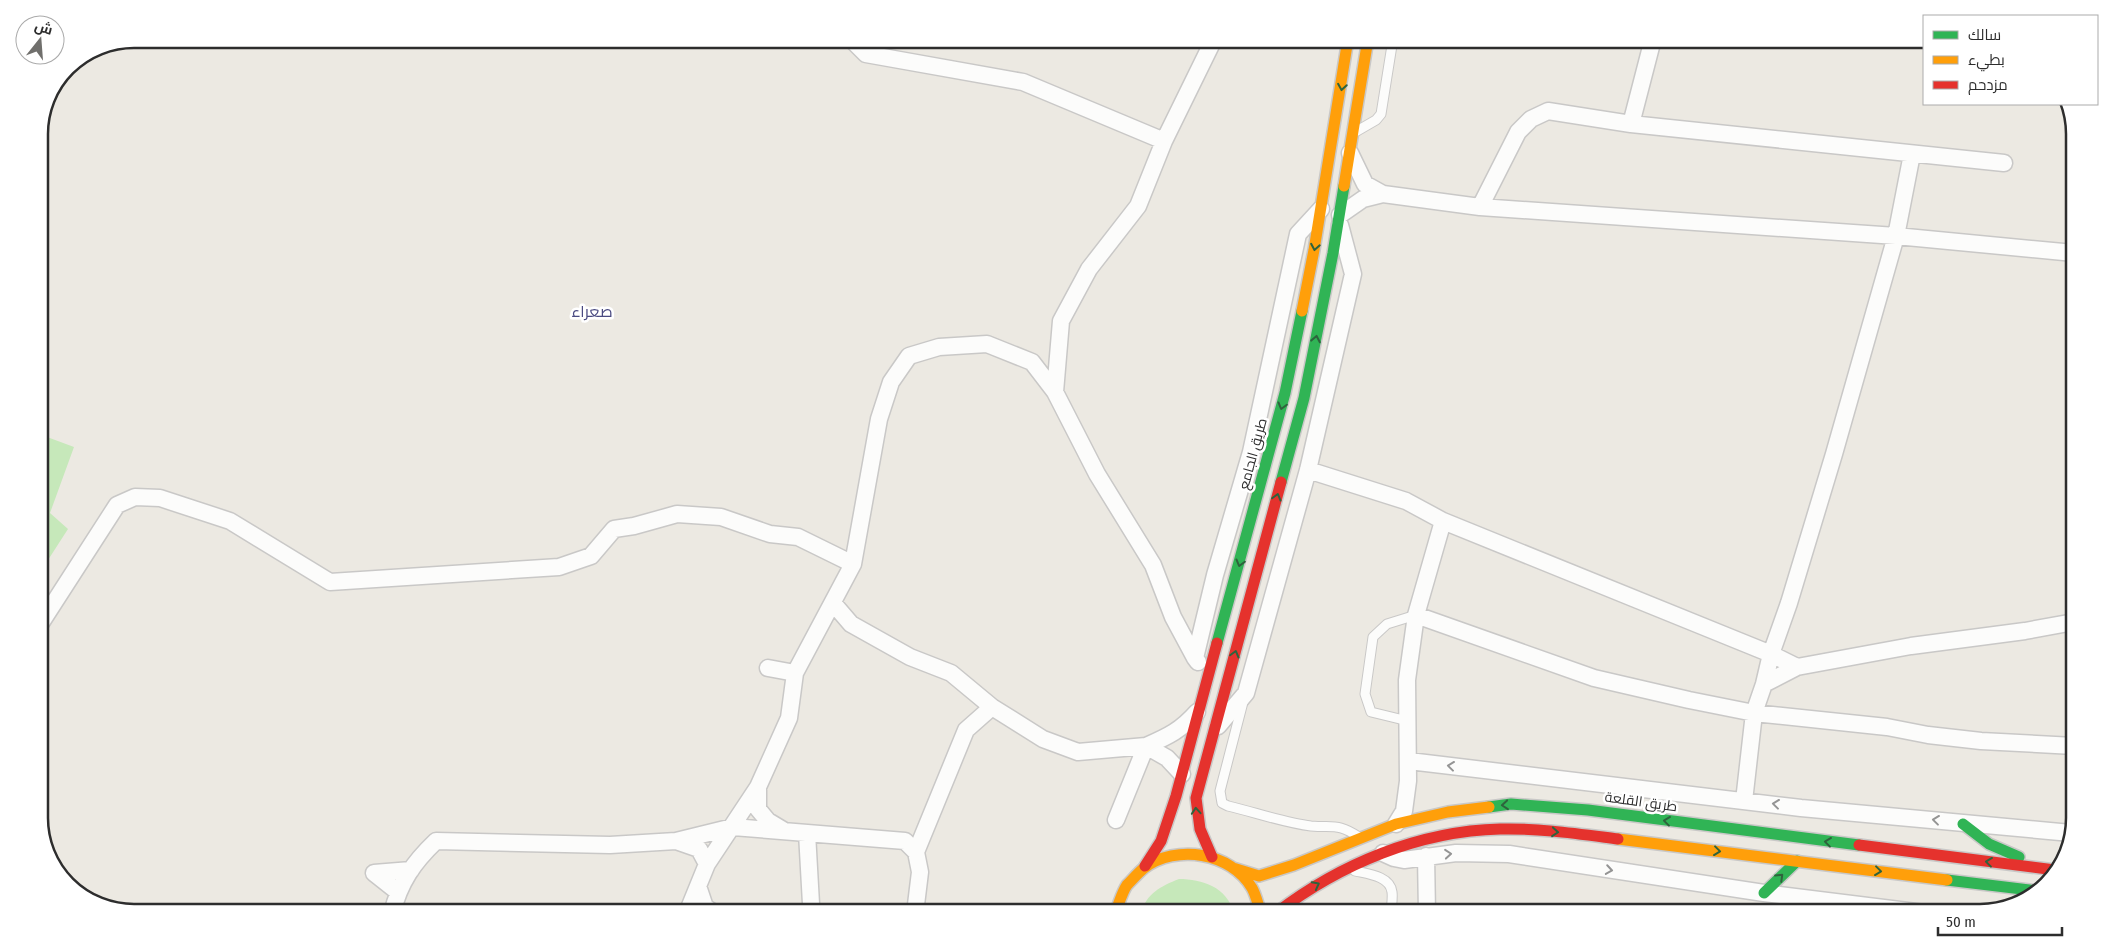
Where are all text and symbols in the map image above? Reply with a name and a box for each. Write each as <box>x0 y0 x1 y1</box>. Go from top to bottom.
north arrow <box>15 15 65 65</box>
legend <box>1923 15 2098 105</box>
text: ش <box>33 17 55 39</box>
text: سالك <box>1968 26 2001 44</box>
text: بطيء <box>1968 51 2005 72</box>
text: مزدحم <box>1968 76 2008 95</box>
one-way arrow <box>1337 83 1347 91</box>
one-way arrow <box>1310 243 1320 252</box>
district label: صعراء <box>571 302 613 321</box>
one-way arrow <box>1310 335 1320 344</box>
one-way arrow <box>1277 402 1288 411</box>
street label: طريق الجامع <box>1235 416 1271 492</box>
one-way arrow <box>1271 493 1282 502</box>
one-way arrow <box>1235 559 1245 567</box>
one-way arrow <box>1229 651 1239 659</box>
one-way arrow <box>1447 761 1455 772</box>
street label: طريق القلعة <box>1604 788 1678 816</box>
one-way arrow <box>1501 799 1509 810</box>
one-way arrow <box>1771 800 1780 810</box>
one-way arrow <box>1191 807 1202 815</box>
one-way arrow <box>1931 815 1939 826</box>
one-way arrow <box>1662 817 1671 827</box>
one-way arrow <box>1552 826 1560 837</box>
one-way arrow <box>1823 837 1831 848</box>
one-way arrow <box>1713 845 1721 856</box>
one-way arrow <box>1444 849 1452 860</box>
one-way arrow <box>1985 857 1993 868</box>
one-way arrow <box>1604 864 1613 874</box>
one-way arrow <box>1874 865 1882 876</box>
one-way arrow <box>1775 874 1784 883</box>
one-way arrow <box>1310 881 1319 891</box>
scale bar <box>1938 904 2062 936</box>
text: 50 m <box>1946 913 1976 931</box>

